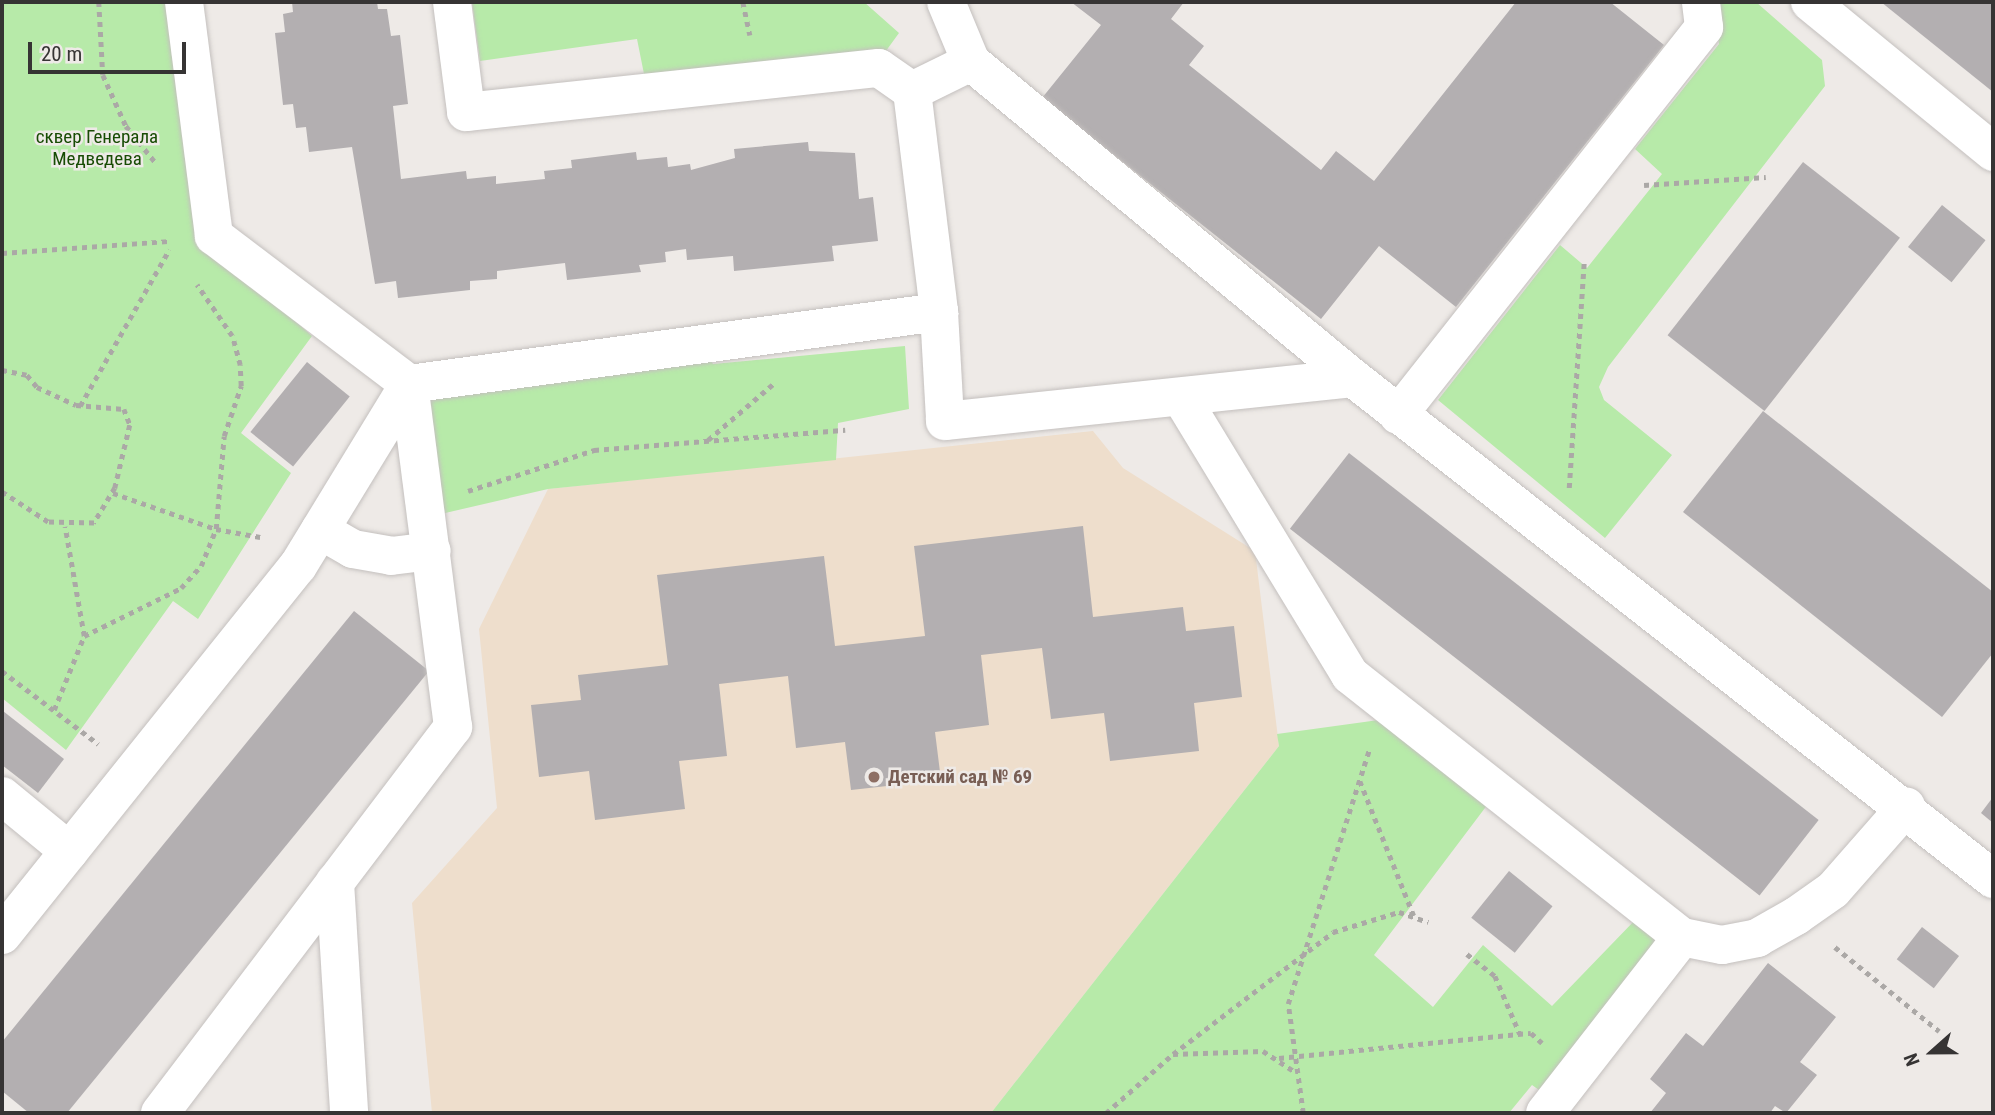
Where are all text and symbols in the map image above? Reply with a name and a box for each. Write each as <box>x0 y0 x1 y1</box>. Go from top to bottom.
scale bar <box>32 28 189 72</box>
text: 20 m <box>41 42 82 66</box>
park label: сквер Генерала Медведева <box>36 126 158 170</box>
place label: Детский сад № 69 <box>888 766 1032 788</box>
marker: Детский сад № 69 <box>866 769 882 785</box>
north arrow <box>1897 1017 1967 1087</box>
text: N <box>1899 1050 1925 1069</box>

